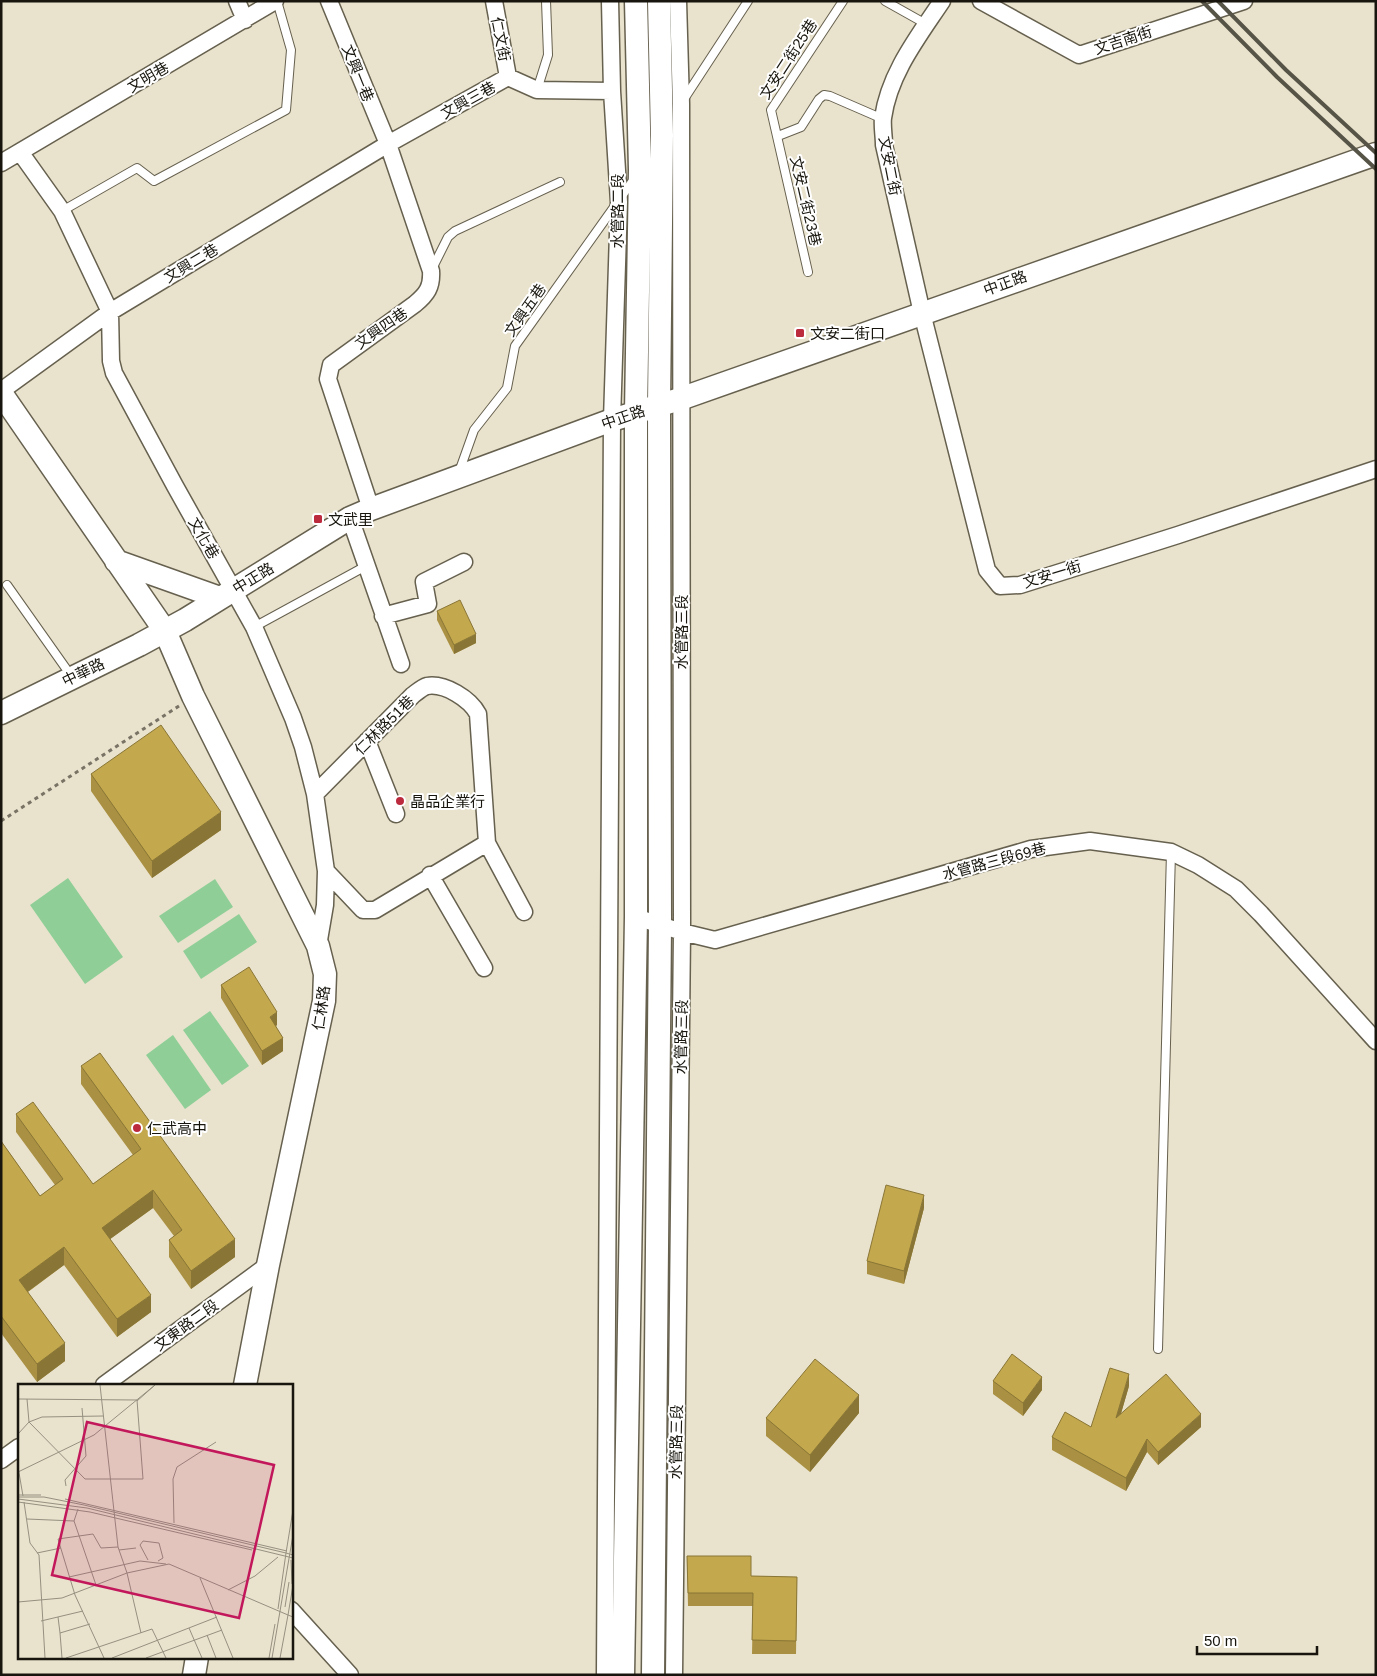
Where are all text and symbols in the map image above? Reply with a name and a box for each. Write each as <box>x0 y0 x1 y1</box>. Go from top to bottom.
street label: 仁文街 <box>488 15 514 63</box>
street label: 文安二街25巷 <box>756 16 820 102</box>
street label: 文吉南街 <box>1092 23 1154 57</box>
street label: 文興一巷 <box>339 42 377 104</box>
street label: 文明巷 <box>124 58 172 96</box>
street label: 文興三巷 <box>438 78 498 122</box>
street label: 文安二街 <box>876 135 904 197</box>
street label: 文安二街23巷 <box>787 154 825 248</box>
street label: 水管路二段 <box>609 173 626 249</box>
street label: 文興二巷 <box>161 240 221 286</box>
street label: 中正路 <box>981 267 1029 299</box>
street label: 文興五巷 <box>501 281 549 339</box>
street label: 文興四巷 <box>352 304 410 352</box>
place label: 文安二街口 <box>810 325 885 342</box>
marker: 文安二街口 <box>794 327 806 339</box>
street label: 中正路 <box>599 402 647 432</box>
place label: 文武里 <box>328 511 373 528</box>
marker: 文武里 <box>312 513 324 525</box>
street label: 文化巷 <box>185 514 223 562</box>
street label: 文安一街 <box>1021 557 1083 591</box>
street label: 中正路 <box>229 559 277 597</box>
street label: 水管路三段 <box>673 594 690 670</box>
street label: 中華路 <box>59 654 107 690</box>
street label: 仁林路51巷 <box>351 692 417 758</box>
place label: 晶品企業行 <box>410 793 485 810</box>
marker: 晶品企業行 <box>394 795 406 807</box>
street label: 水管路三段69巷 <box>940 839 1048 883</box>
street label: 仁林路 <box>309 985 333 1031</box>
street label: 水管路三段 <box>672 999 690 1075</box>
place label: 仁武高中 <box>147 1120 207 1137</box>
marker: 仁武高中 <box>131 1122 143 1134</box>
street label: 文東路二段 <box>151 1296 221 1354</box>
inset map <box>18 1384 292 1658</box>
street label: 水管路三段 <box>667 1404 685 1480</box>
scale bar <box>1197 1624 1317 1656</box>
text: 50 m <box>1204 1632 1237 1649</box>

